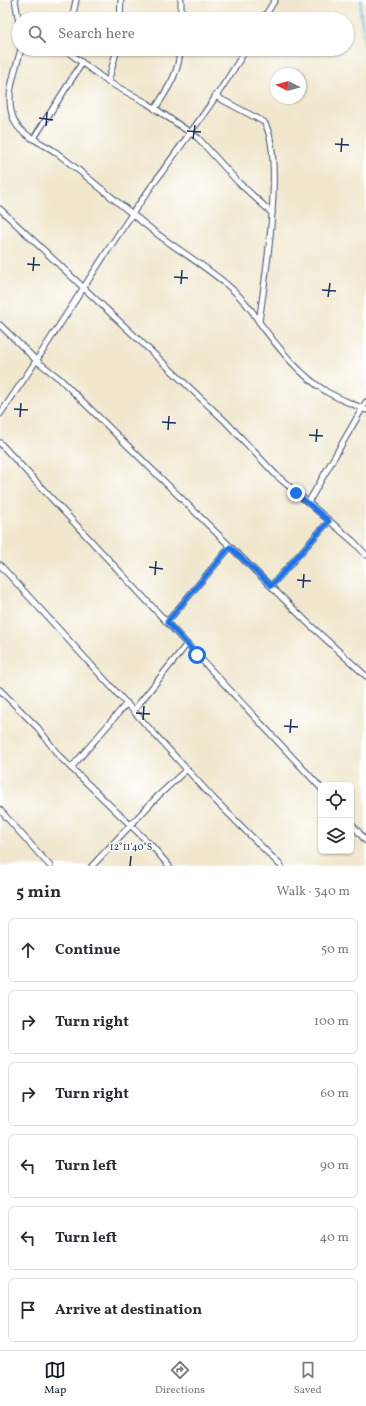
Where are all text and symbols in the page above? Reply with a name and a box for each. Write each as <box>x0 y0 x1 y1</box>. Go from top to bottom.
search box <box>12 12 354 56</box>
icon: search <box>26 23 48 45</box>
text: Search here <box>58 24 135 45</box>
north arrow <box>270 68 306 104</box>
route end <box>287 484 305 502</box>
route start <box>188 646 206 664</box>
map controls <box>318 782 354 854</box>
button: locate <box>318 782 354 818</box>
button: layers <box>318 818 354 854</box>
text: 12°11'40"S <box>110 840 152 854</box>
text: 5 min <box>16 881 61 904</box>
text: Walk · 340 m <box>277 883 350 901</box>
icon: ahead <box>17 939 39 961</box>
text: Continue <box>55 940 120 961</box>
text: 50 m <box>321 941 349 959</box>
icon: right <box>17 1011 39 1033</box>
text: Turn right <box>55 1012 129 1033</box>
text: 100 m <box>314 1013 349 1031</box>
icon: right <box>17 1083 39 1105</box>
text: Turn right <box>55 1084 129 1105</box>
text: 60 m <box>321 1085 349 1103</box>
icon: left <box>17 1155 39 1177</box>
text: Turn left <box>55 1156 117 1177</box>
text: 90 m <box>320 1157 349 1175</box>
icon: left <box>17 1227 39 1249</box>
text: Turn left <box>55 1228 117 1249</box>
text: 40 m <box>320 1229 349 1247</box>
icon: arrive <box>17 1299 39 1321</box>
text: Arrive at destination <box>55 1300 202 1321</box>
tab: Map <box>44 1359 66 1398</box>
tab: Directions <box>155 1359 205 1398</box>
tab: Saved <box>293 1359 322 1398</box>

